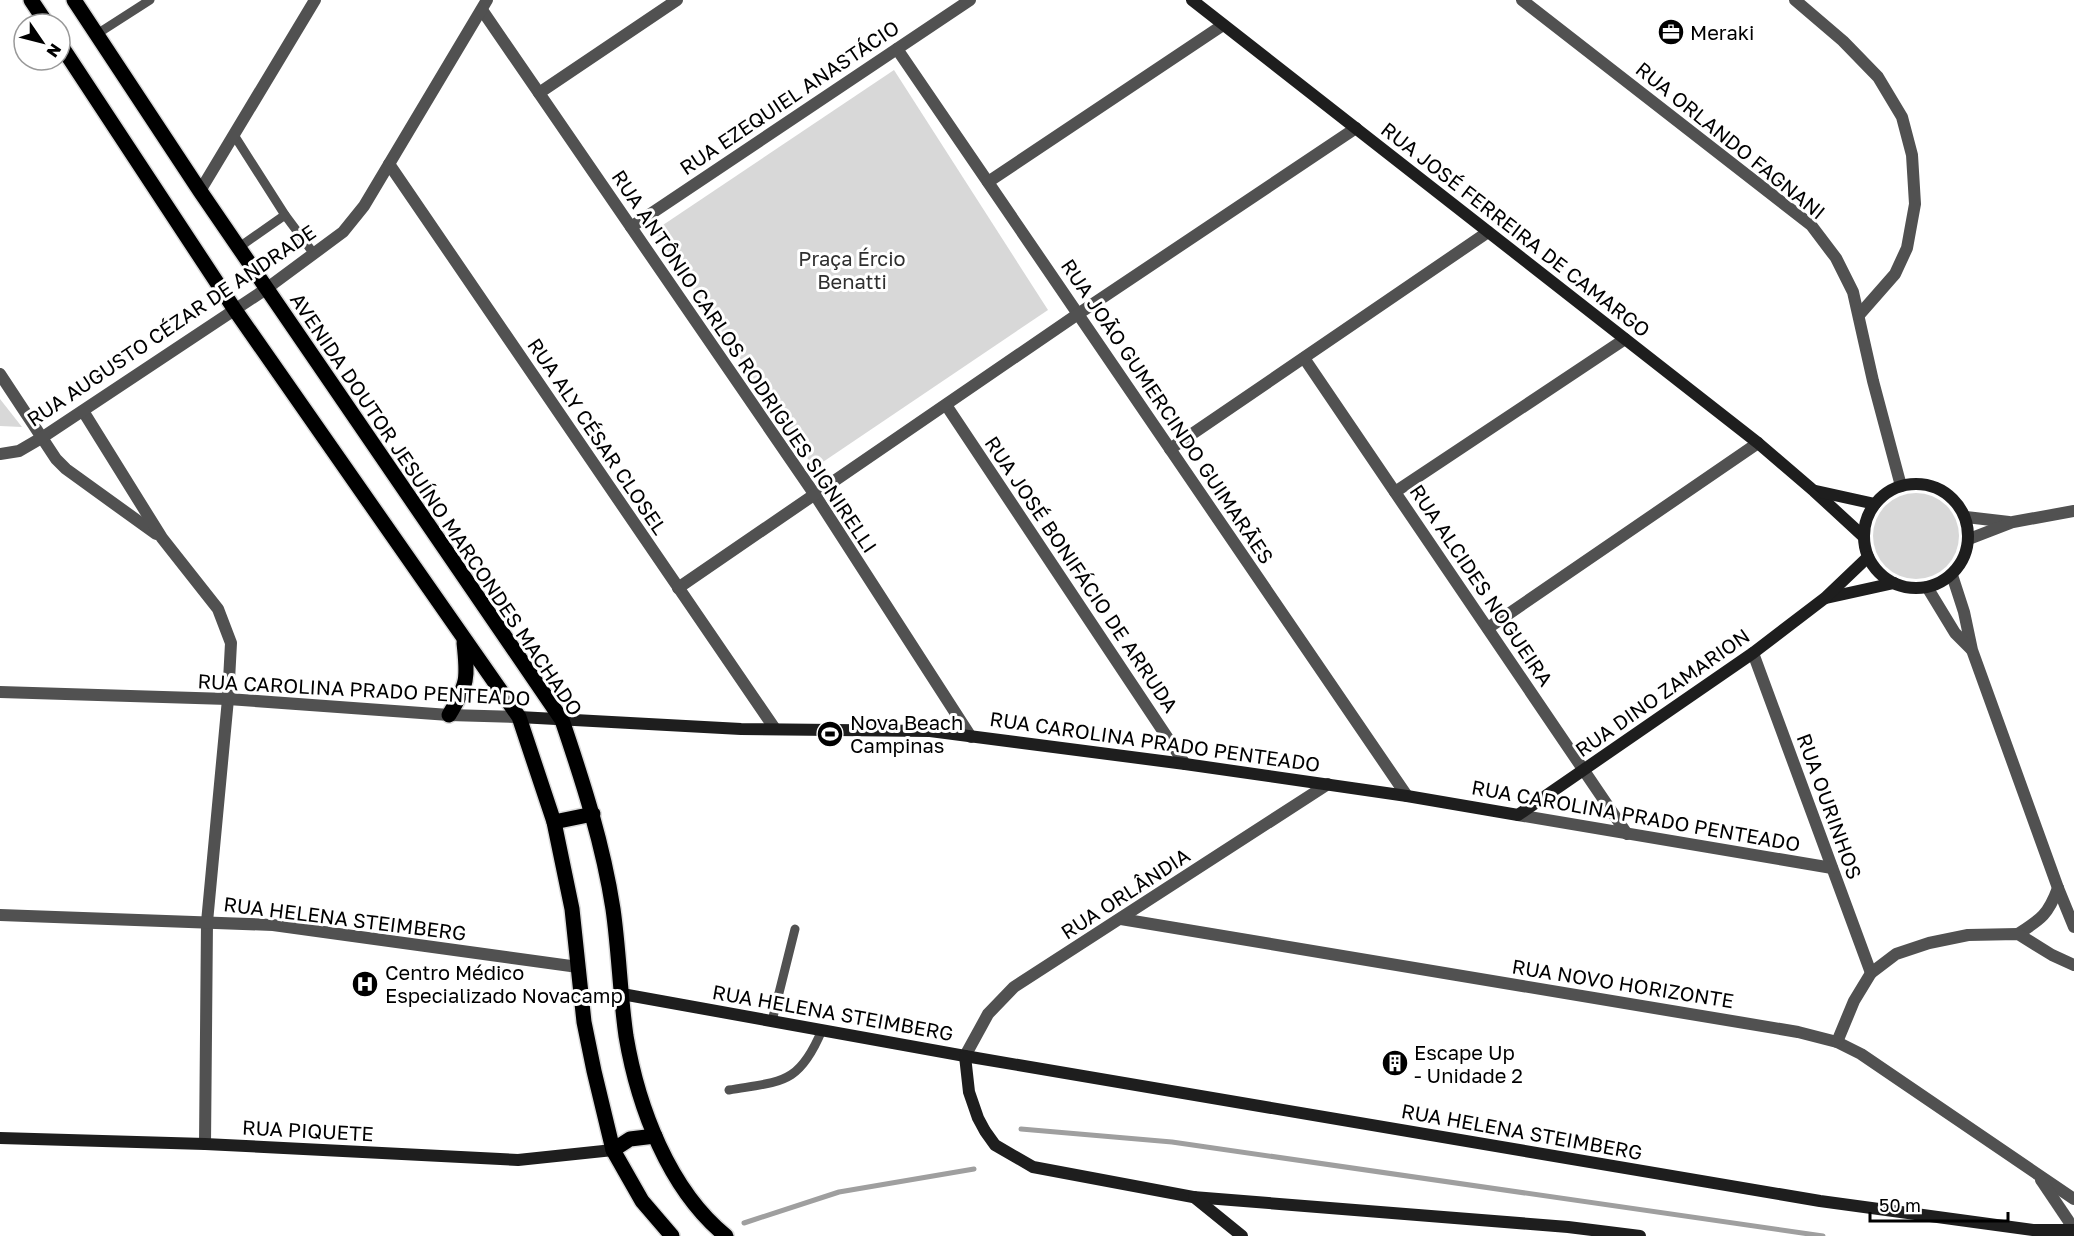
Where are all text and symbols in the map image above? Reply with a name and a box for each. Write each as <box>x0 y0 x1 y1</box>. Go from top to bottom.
north arrow <box>12 12 72 72</box>
street label: RUA EZEQUIEL ANASTÁCIO <box>675 15 903 179</box>
office icon: Meraki <box>1656 17 1686 47</box>
place label: Meraki <box>1690 20 1754 44</box>
text: N <box>43 40 66 61</box>
street label: RUA ORLANDO FAGNANI <box>1632 56 1830 224</box>
street label: RUA JOSÉ FERREIRA DE CAMARGO <box>1377 117 1655 341</box>
street label: RUA ANTÔNIO CARLOS RODRIGUES SIGNIRELLI <box>607 165 883 557</box>
street label: RUA AUGUSTO CÉZAR DE ANDRADE <box>22 219 320 431</box>
park label: Praça Ércio Benatti <box>798 246 906 293</box>
street label: RUA JOÃO GUMERCINDO GUIMARÃES <box>1057 254 1279 568</box>
street label: AVENIDA DOUTOR JESUÍNO MARCONDES MACHADO <box>286 288 588 720</box>
street label: RUA ALY CÉSAR CLOSEL <box>523 333 673 539</box>
street label: RUA JOSÉ BONIFÁCIO DE ARRUDA <box>980 431 1184 717</box>
street label: RUA ALCIDES NOGUEIRA <box>1406 480 1558 690</box>
street label: RUA DINO ZAMARION <box>1570 623 1754 761</box>
street label: RUA CAROLINA PRADO PENTEADO <box>197 668 531 710</box>
street label: RUA CAROLINA PRADO PENTEADO <box>988 706 1322 776</box>
place label: Nova Beach Campinas <box>850 710 963 757</box>
sports icon: Nova Beach Campinas <box>815 719 845 749</box>
street label: RUA OURINHOS <box>1793 730 1867 882</box>
street label: RUA CAROLINA PRADO PENTEADO <box>1470 774 1802 856</box>
street label: RUA ORLÂNDIA <box>1056 843 1194 943</box>
street label: RUA HELENA STEIMBERG <box>222 891 468 945</box>
street label: RUA NOVO HORIZONTE <box>1510 954 1736 1012</box>
place label: Centro Médico Especializado Novacamp <box>385 960 623 1007</box>
hospital icon: Centro Médico Especializado Novacamp <box>350 969 380 999</box>
street label: RUA HELENA STEIMBERG <box>711 979 955 1045</box>
place label: Escape Up - Unidade 2 <box>1414 1040 1523 1087</box>
building icon: Escape Up - Unidade 2 <box>1380 1048 1410 1078</box>
street label: RUA HELENA STEIMBERG <box>1400 1098 1644 1164</box>
street label: RUA PIQUETE <box>242 1115 374 1145</box>
scale bar <box>1870 1185 2008 1223</box>
text: 50 m <box>1879 1194 1921 1216</box>

